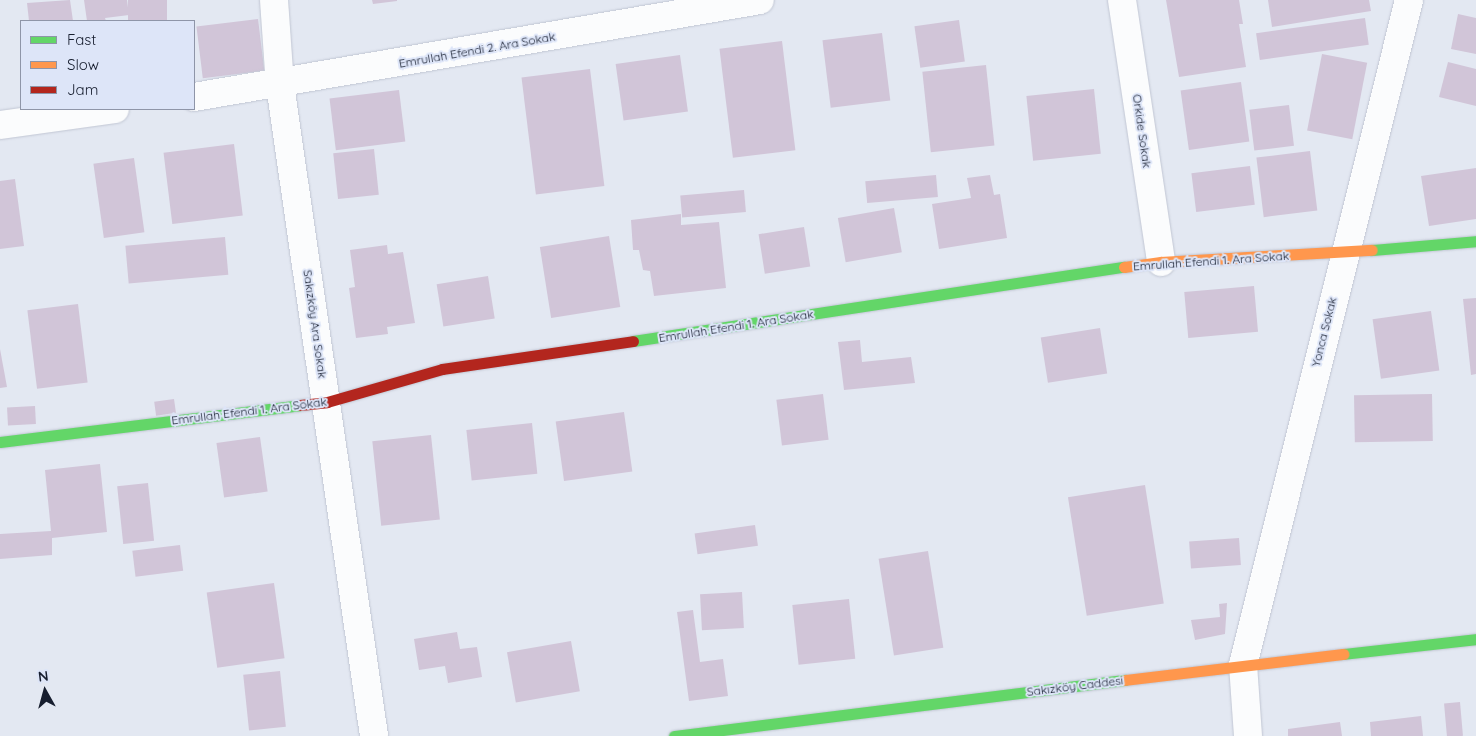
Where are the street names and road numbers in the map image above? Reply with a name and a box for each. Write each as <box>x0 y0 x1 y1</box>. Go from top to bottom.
street label: Emrullah Efendi 2. Ara Sokak <box>398 29 556 71</box>
street label: Orkide Sokak <box>1130 93 1154 169</box>
street label: Emrullah Efendi 1. Ara Sokak <box>1133 248 1289 274</box>
street label: Sakızköy Ara Sokak <box>300 269 330 379</box>
street label: Yonca Sokak <box>1308 296 1340 368</box>
street label: Emrullah Efendi 1. Ara Sokak <box>658 307 814 345</box>
street label: Emrullah Efendi 1. Ara Sokak <box>171 394 327 428</box>
street label: Sakızköy Caddesi <box>1026 673 1124 699</box>

